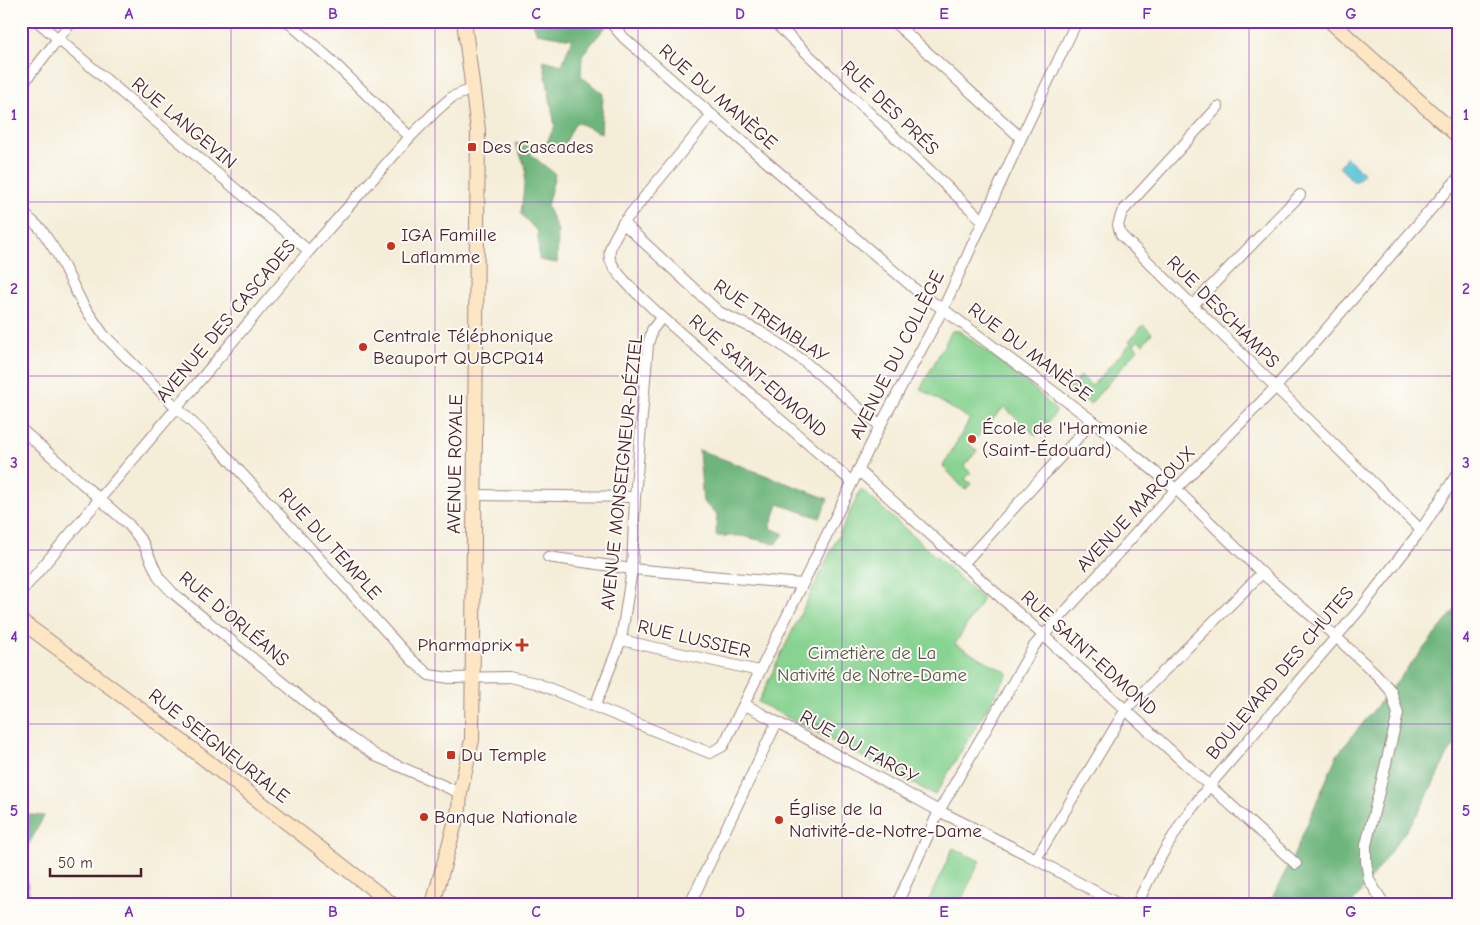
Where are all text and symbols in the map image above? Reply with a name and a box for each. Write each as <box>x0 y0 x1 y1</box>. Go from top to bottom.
text: A <box>125 5 134 23</box>
text: B <box>328 5 338 23</box>
text: C <box>531 5 541 23</box>
text: D <box>735 5 745 23</box>
text: E <box>939 5 949 23</box>
text: F <box>1142 5 1152 23</box>
text: G <box>1345 5 1357 23</box>
street label: RUE DU MANÈGE <box>654 40 782 154</box>
street label: RUE DES PRÉS <box>837 56 943 160</box>
street label: RUE LANGEVIN <box>127 73 241 173</box>
text: 1 <box>11 106 17 124</box>
text: 1 <box>1463 106 1469 124</box>
place label: Des Cascades <box>482 136 594 158</box>
marker: Des Cascades <box>466 141 478 153</box>
place label: IGA Famille Laflamme <box>401 224 496 268</box>
street label: AVENUE DES CASCADES <box>152 235 300 407</box>
marker: IGA Famille Laflamme <box>385 240 397 252</box>
street label: RUE DESCHAMPS <box>1162 251 1284 373</box>
street label: AVENUE DU COLLÈGE <box>845 267 949 443</box>
street label: RUE TREMBLAY <box>710 275 833 368</box>
text: 2 <box>10 280 18 298</box>
text: 2 <box>1462 280 1470 298</box>
street label: RUE DU MANÈGE <box>964 298 1096 406</box>
street label: RUE SAINT-EDMOND <box>684 310 832 442</box>
place label: Centrale Téléphonique Beauport QUBCPQ14 <box>373 325 553 369</box>
street label: AVENUE MONSEIGNEUR-DÉZIEL <box>597 332 647 611</box>
marker: Centrale Téléphonique Beauport QUBCPQ14 <box>357 341 369 353</box>
street label: AVENUE ROYALE <box>443 394 467 534</box>
place label: École de l'Harmonie (Saint-Édouard) <box>982 417 1148 461</box>
marker: École de l'Harmonie (Saint-Édouard) <box>966 433 978 445</box>
street label: AVENUE MARCOUX <box>1072 442 1200 576</box>
text: 3 <box>10 454 18 472</box>
text: 3 <box>1462 454 1470 472</box>
street label: RUE DU TEMPLE <box>274 484 386 604</box>
street label: RUE D'ORLÉANS <box>175 567 293 671</box>
street label: BOULEVARD DES CHUTES <box>1201 582 1359 764</box>
street label: RUE SAINT-EDMOND <box>1016 586 1162 720</box>
street label: RUE LUSSIER <box>635 615 753 663</box>
text: 4 <box>10 628 18 646</box>
text: 4 <box>1462 628 1470 646</box>
place label: Pharmaprix <box>417 634 513 656</box>
marker: Pharmaprix <box>516 639 528 651</box>
park label: Cimetière de La Nativité de Notre-Dame <box>777 642 967 686</box>
street label: RUE SEIGNEURIALE <box>144 684 294 808</box>
street label: RUE DU FARGY <box>796 705 923 789</box>
place label: Du Temple <box>461 744 546 766</box>
marker: Du Temple <box>445 749 457 761</box>
place label: Église de la Nativité-de-Notre-Dame <box>789 798 982 842</box>
text: 5 <box>10 802 18 820</box>
text: 5 <box>1462 802 1470 820</box>
place label: Banque Nationale <box>434 806 578 828</box>
marker: Banque Nationale <box>418 811 430 823</box>
marker: Église de la Nativité-de-Notre-Dame <box>773 814 785 826</box>
scale bar <box>50 845 141 877</box>
text: 50 m <box>58 854 93 872</box>
text: A <box>125 903 134 921</box>
text: B <box>328 903 338 921</box>
text: C <box>531 903 541 921</box>
text: D <box>735 903 745 921</box>
text: E <box>939 903 949 921</box>
text: F <box>1142 903 1152 921</box>
text: G <box>1345 903 1357 921</box>

